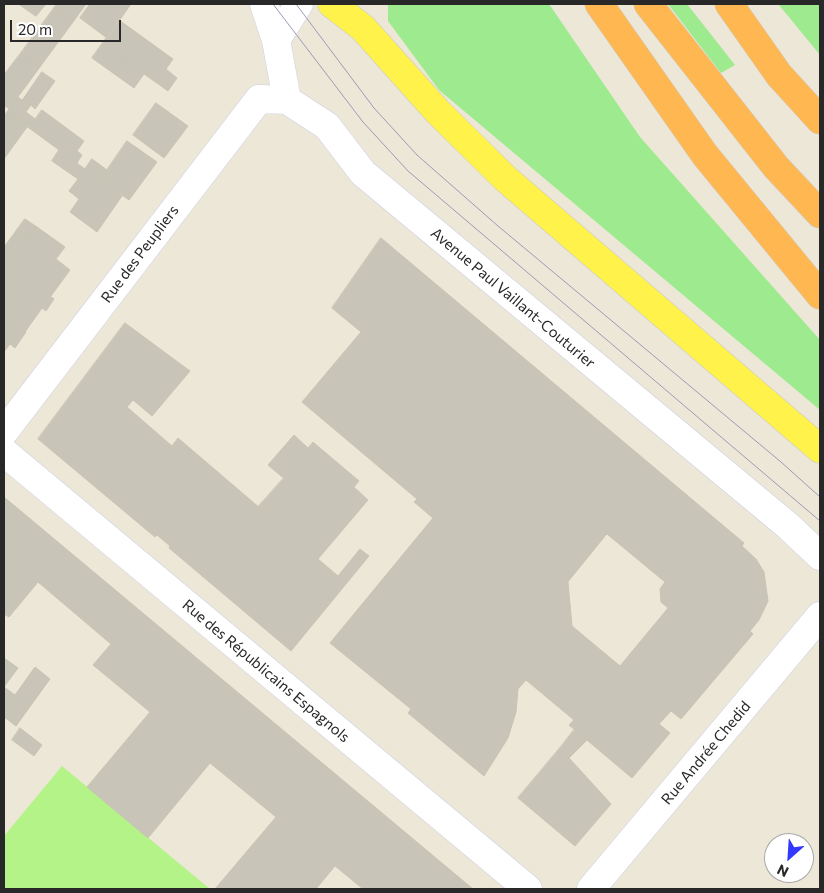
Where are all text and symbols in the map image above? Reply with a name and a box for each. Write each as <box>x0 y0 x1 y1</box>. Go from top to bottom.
scale bar <box>12 10 124 42</box>
text: 20 m <box>18 20 52 38</box>
street label: Rue des Peupliers <box>97 202 183 306</box>
street label: Avenue Paul Vaillant-Couturier <box>427 224 599 372</box>
street label: Rue des Républicains Espagnols <box>179 596 353 746</box>
street label: Rue Andrée Chedid <box>658 698 754 808</box>
north arrow <box>764 833 814 883</box>
text: N <box>774 861 791 881</box>

